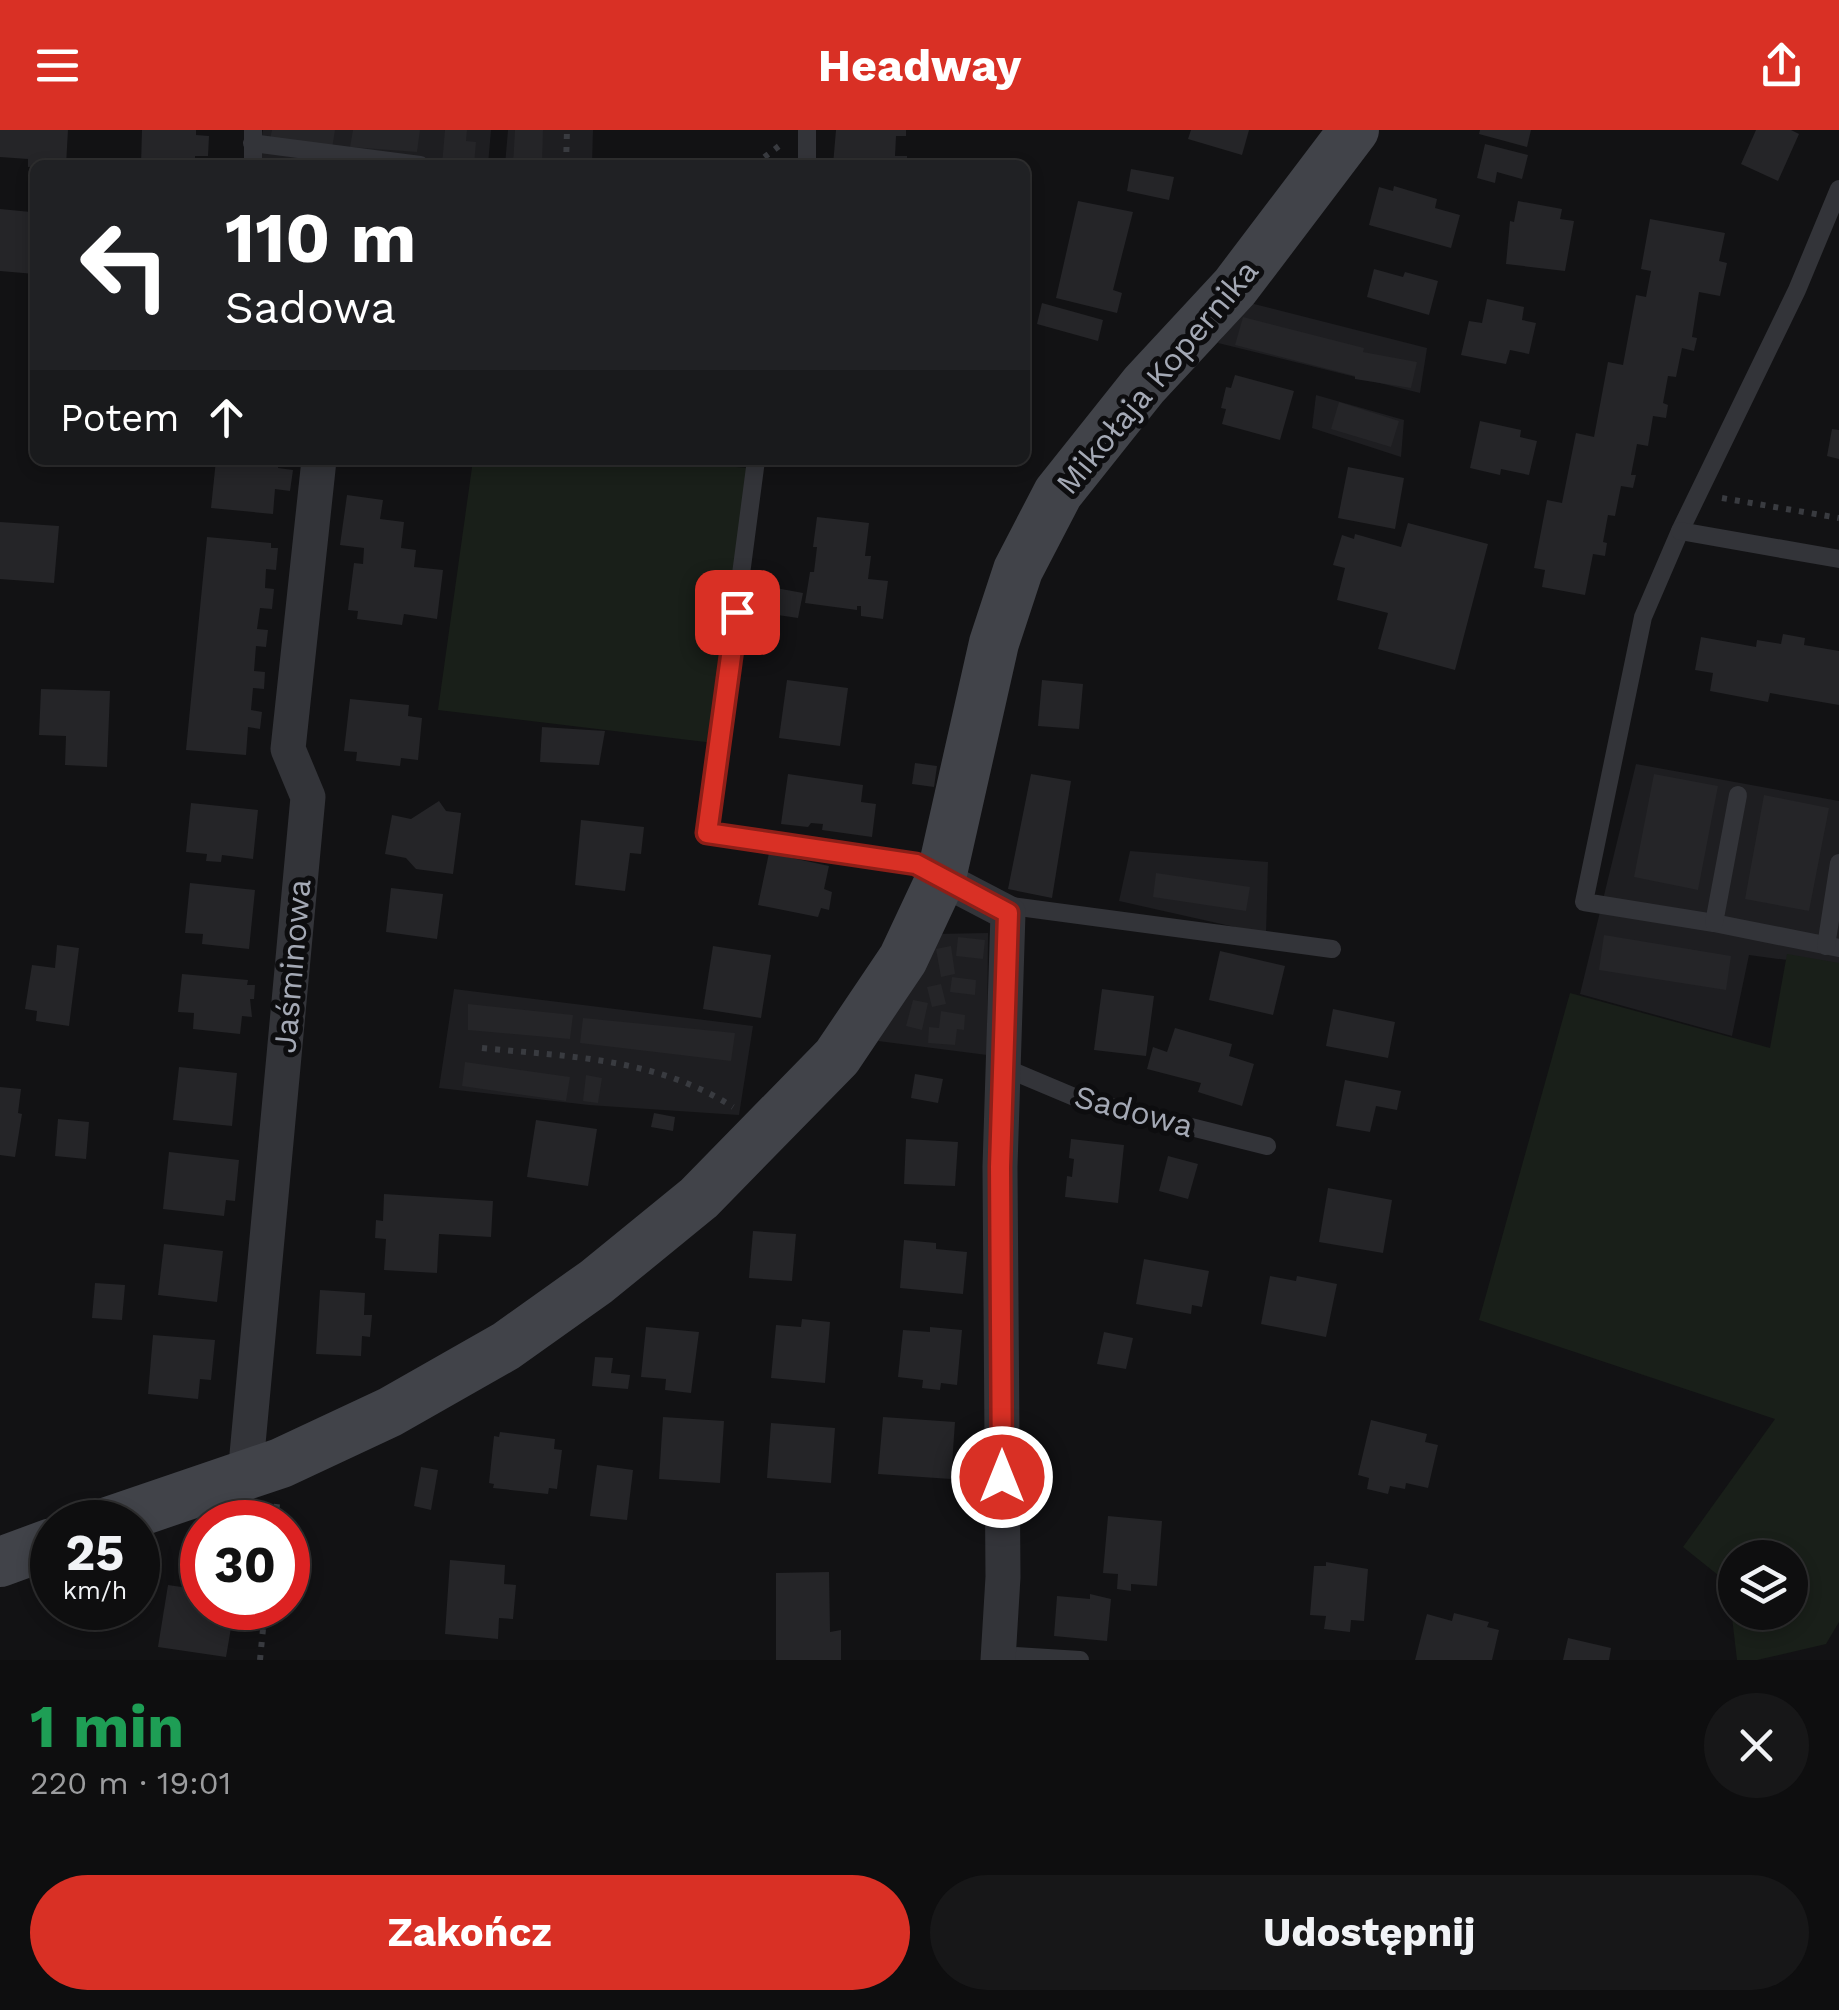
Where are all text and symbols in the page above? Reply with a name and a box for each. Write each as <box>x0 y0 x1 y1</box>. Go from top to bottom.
icon: menu <box>30 38 85 93</box>
icon: share <box>1754 38 1809 93</box>
text: Headway <box>818 39 1021 92</box>
text: 110 m <box>225 197 416 279</box>
icon: left <box>60 200 190 330</box>
street label: Mikołaja Kopernika <box>1048 252 1266 502</box>
text: Sadowa <box>225 281 396 334</box>
icon: ahead <box>199 390 254 445</box>
text: Potem <box>60 396 179 440</box>
pin <box>695 570 780 655</box>
icon: arrive <box>710 585 765 640</box>
street label: Jaśminowa <box>265 877 319 1055</box>
street label: Sadowa <box>1070 1077 1198 1145</box>
position arrow <box>950 1425 1054 1529</box>
speed limit sign: 30 <box>180 1500 310 1630</box>
text: 25 <box>66 1523 124 1582</box>
map controls <box>1718 1540 1808 1630</box>
button: layers <box>1718 1540 1808 1630</box>
text: km/h <box>63 1576 127 1605</box>
text: 1 min <box>30 1691 184 1762</box>
button: close <box>1704 1693 1809 1798</box>
text: 220 m · 19:01 <box>30 1764 231 1802</box>
button: Zakończ <box>30 1875 910 1990</box>
button: Udostępnij <box>930 1875 1809 1990</box>

